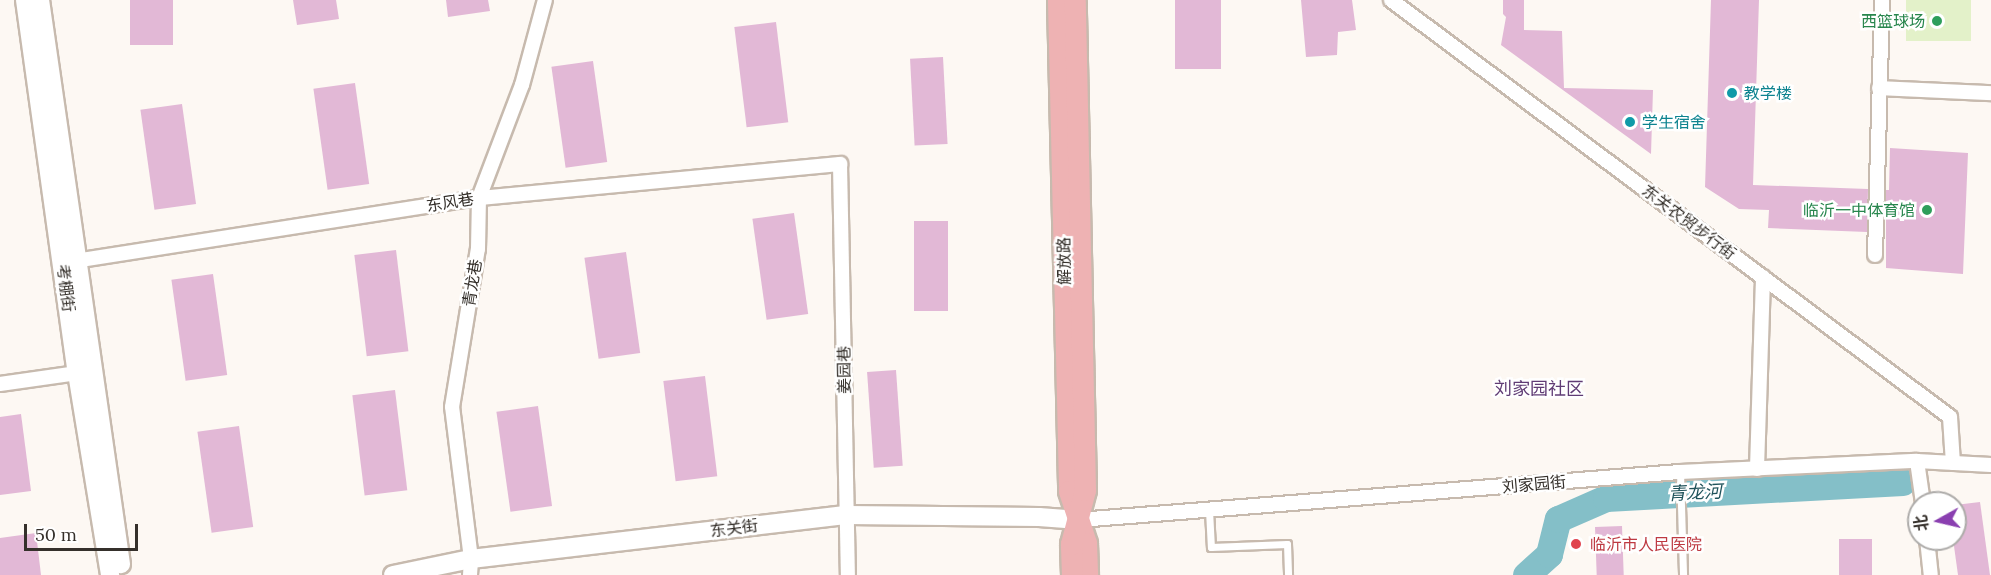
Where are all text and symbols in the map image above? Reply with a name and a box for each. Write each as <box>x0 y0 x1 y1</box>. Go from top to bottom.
place label: 西篮球场 <box>1861 11 1925 31</box>
marker: 西篮球场 <box>1930 14 1944 28</box>
place label: 教学楼 <box>1744 83 1792 103</box>
marker: 教学楼 <box>1725 86 1739 100</box>
place label: 学生宿舍 <box>1642 112 1706 132</box>
marker: 学生宿舍 <box>1623 115 1637 129</box>
street label: 东关农贸步行街 <box>1638 181 1740 263</box>
street label: 东风巷 <box>425 189 475 215</box>
place label: 临沂一中体育馆 <box>1803 200 1915 220</box>
marker: 临沂一中体育馆 <box>1920 203 1934 217</box>
street label: 解放路 <box>1054 237 1074 285</box>
street label: 青龙巷 <box>459 258 485 308</box>
street label: 考棚街 <box>54 263 78 313</box>
street label: 姜园巷 <box>834 346 854 394</box>
district label: 刘家园社区 <box>1494 378 1584 400</box>
street label: 刘家园街 <box>1501 472 1567 496</box>
water label: 青龙河 <box>1667 481 1723 505</box>
north arrow <box>1907 491 1967 551</box>
scale bar <box>27 512 141 550</box>
text: 北 <box>1910 514 1932 533</box>
street label: 东关街 <box>709 516 759 540</box>
text: 50 m <box>35 523 77 546</box>
place label: 临沂市人民医院 <box>1590 534 1702 554</box>
marker: 临沂市人民医院 <box>1567 535 1585 553</box>

